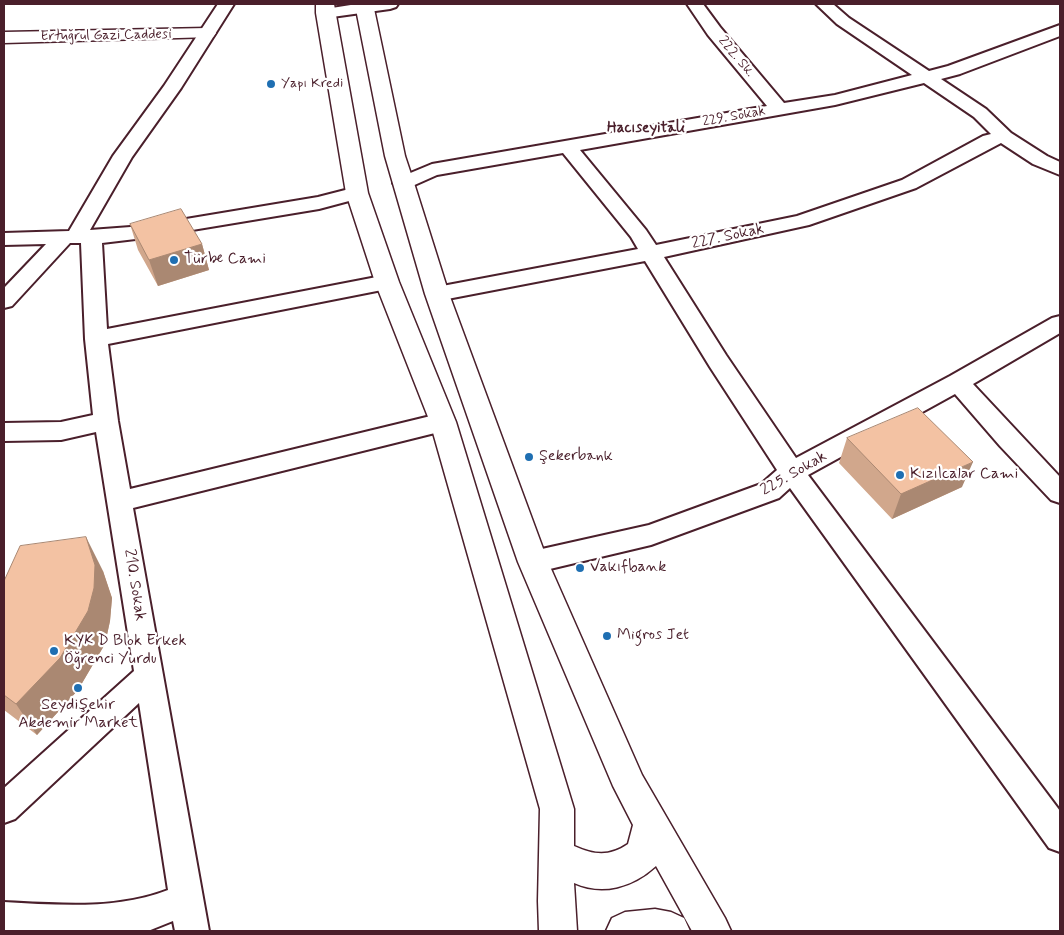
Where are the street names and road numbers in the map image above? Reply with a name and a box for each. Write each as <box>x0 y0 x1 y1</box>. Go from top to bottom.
street label: Ertuğrul Gazi Caddesi <box>40 26 172 46</box>
street label: 222. Sk. <box>714 33 758 81</box>
street label: 229. Sokak <box>701 103 767 131</box>
street label: 227. Sokak <box>690 220 766 254</box>
street label: 225. Sokak <box>757 447 831 501</box>
street label: 210. Sokak <box>119 548 149 622</box>

